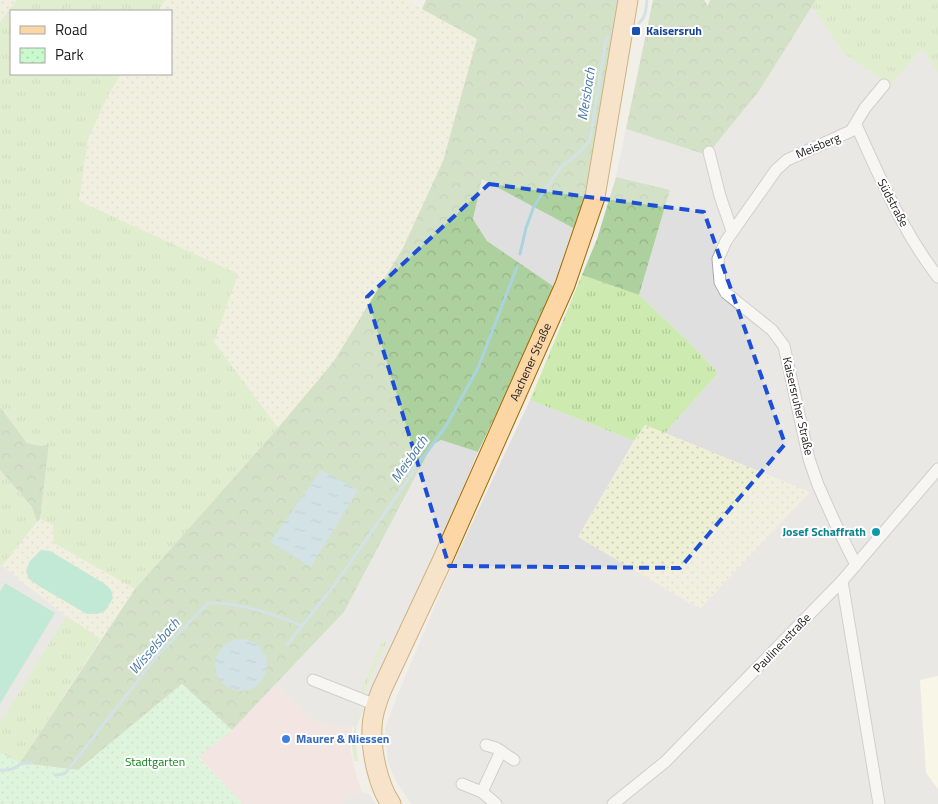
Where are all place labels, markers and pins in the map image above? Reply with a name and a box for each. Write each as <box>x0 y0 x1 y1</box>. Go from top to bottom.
place label: Kaisersruh <box>646 21 702 40</box>
marker: Kaisersruh <box>630 25 642 37</box>
place label: Josef Schaffrath <box>783 522 866 541</box>
marker: Josef Schaffrath <box>870 526 882 538</box>
place label: Maurer & Niessen <box>296 729 389 748</box>
marker: Maurer & Niessen <box>280 733 292 745</box>

